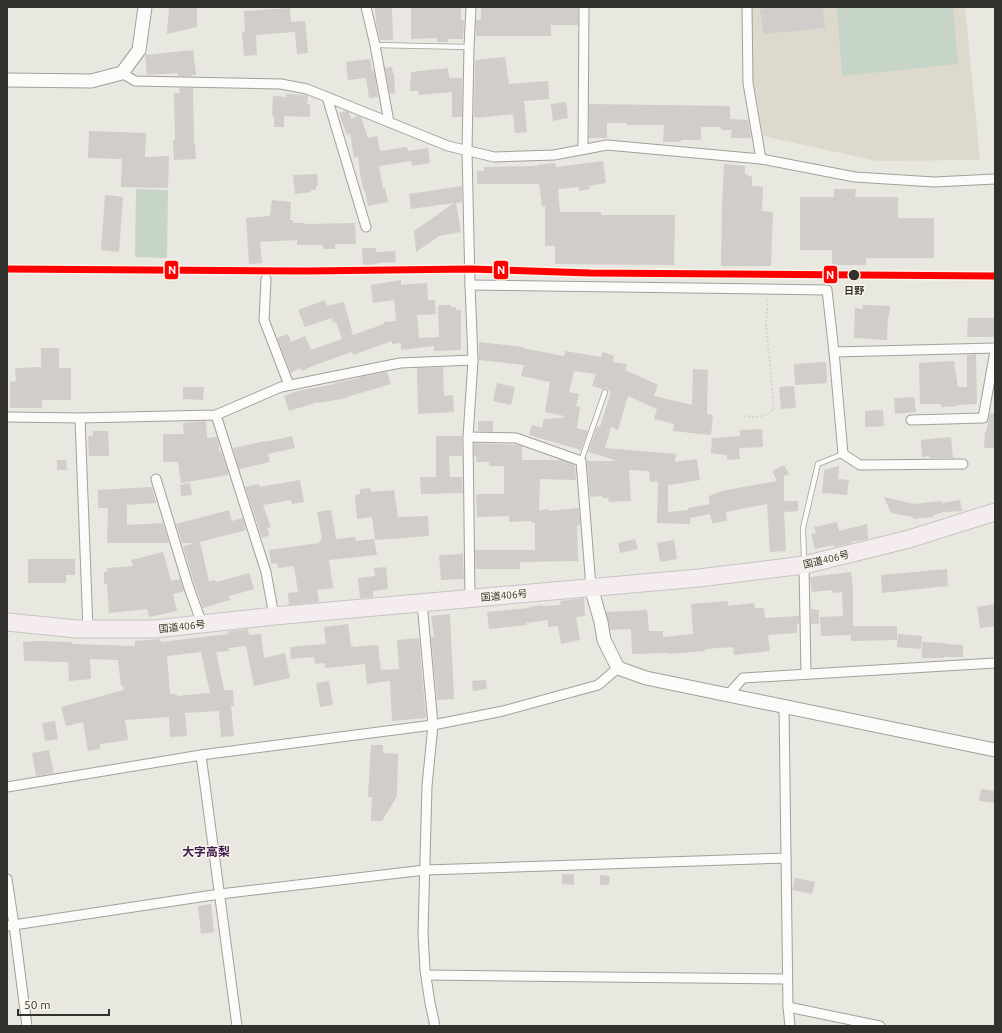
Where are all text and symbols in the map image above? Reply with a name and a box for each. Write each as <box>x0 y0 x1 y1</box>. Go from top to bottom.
line badge: N <box>164 260 179 280</box>
line badge: N <box>493 260 509 280</box>
text: N <box>168 264 176 276</box>
text: N <box>497 264 505 276</box>
line badge: N <box>823 265 838 284</box>
marker: 日野 <box>847 268 861 282</box>
text: N <box>826 269 834 281</box>
place label: 日野 <box>844 285 865 296</box>
street label: 国道406号 <box>802 549 850 570</box>
street label: 国道406号 <box>480 588 528 603</box>
street label: 国道406号 <box>158 619 206 634</box>
district label: 大字高梨 <box>182 845 230 858</box>
scale bar <box>18 991 109 1017</box>
text: 50 m <box>24 998 51 1011</box>

